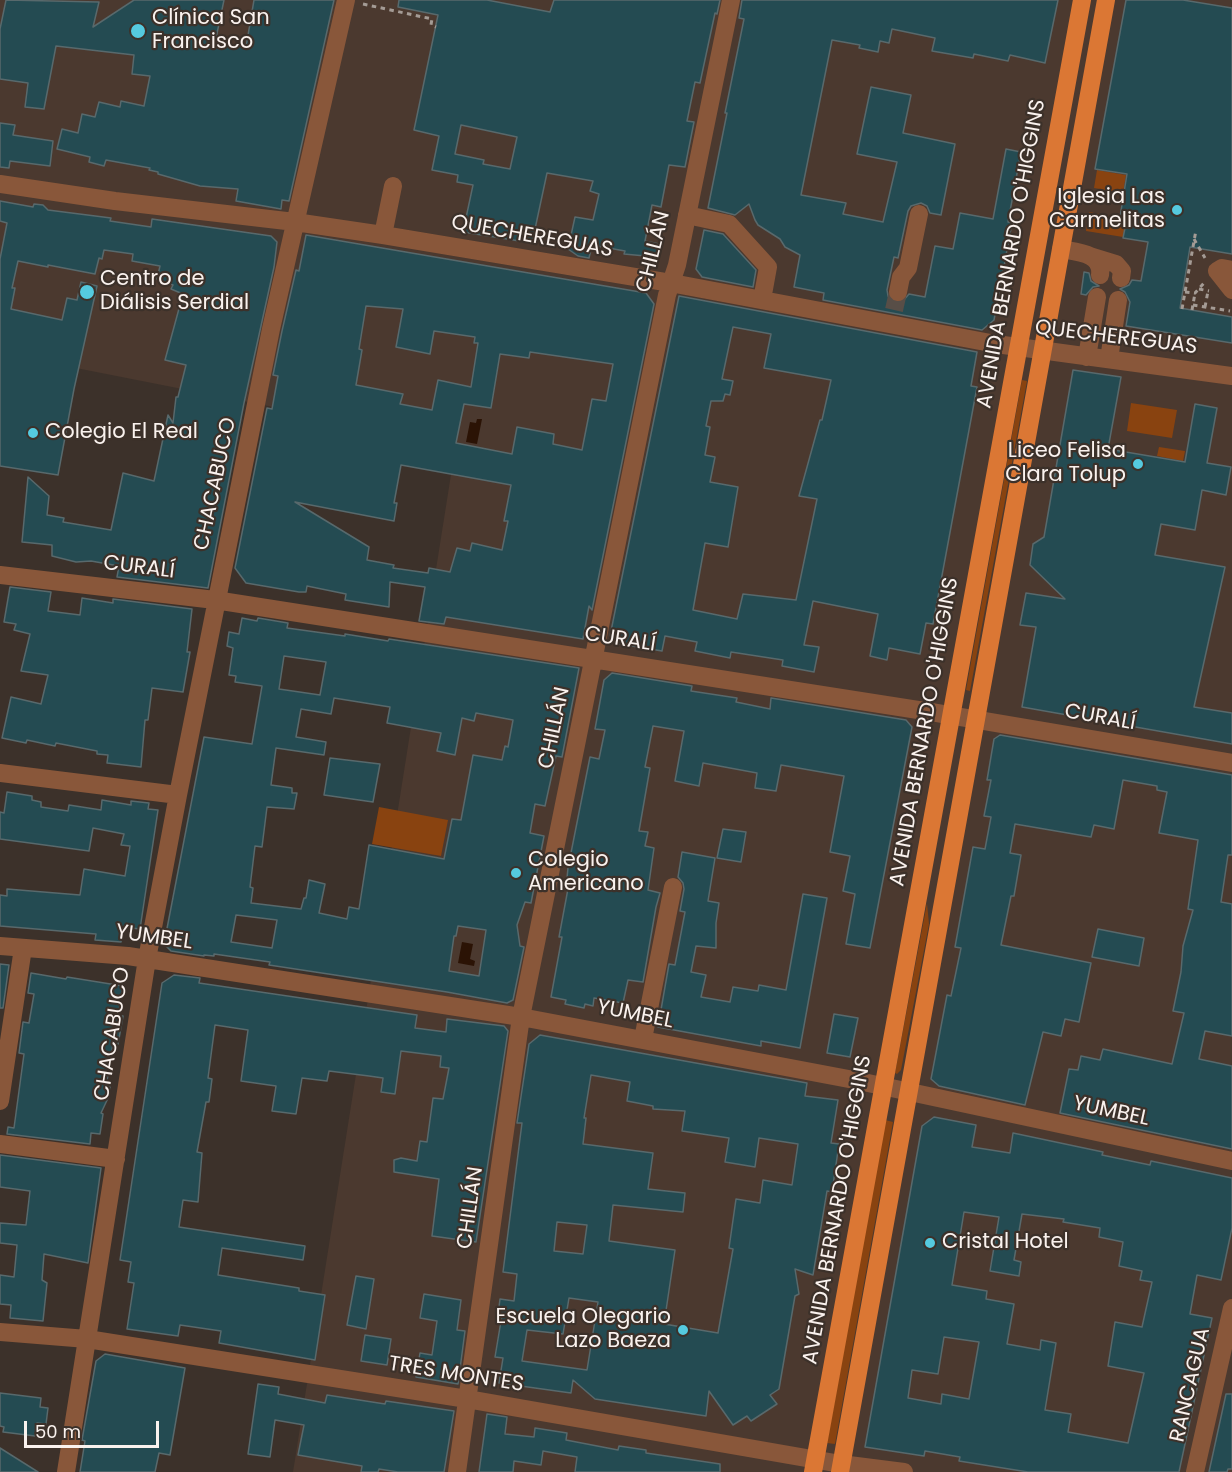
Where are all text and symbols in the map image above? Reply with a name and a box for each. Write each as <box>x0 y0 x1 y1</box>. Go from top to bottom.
place label: Clínica San Francisco <box>152 6 270 56</box>
marker: Clínica San Francisco <box>129 22 147 40</box>
street label: AVENIDA BERNARDO O'HIGGINS <box>972 98 1052 410</box>
place label: Iglesia Las Carmelitas <box>1049 185 1165 235</box>
marker: Iglesia Las Carmelitas <box>1170 203 1184 217</box>
street label: CHILLÁN <box>632 209 676 295</box>
street label: QUECHEREGUAS <box>449 210 615 264</box>
place label: Centro de Diálisis Serdial <box>100 267 249 317</box>
marker: Centro de Diálisis Serdial <box>78 283 96 301</box>
street label: QUECHEREGUAS <box>1033 316 1199 360</box>
street label: CHACABUCO <box>190 415 242 553</box>
place label: Colegio El Real <box>45 420 198 446</box>
marker: Colegio El Real <box>26 426 40 440</box>
place label: Liceo Felisa Clara Tolup <box>1005 439 1126 489</box>
marker: Liceo Felisa Clara Tolup <box>1131 457 1145 471</box>
street label: CURALÍ <box>102 551 176 585</box>
street label: AVENIDA BERNARDO O'HIGGINS <box>885 576 965 888</box>
street label: CURALÍ <box>583 622 657 658</box>
street label: CHILLÁN <box>534 685 576 771</box>
street label: CURALÍ <box>1063 699 1137 737</box>
place label: Colegio Americano <box>528 848 644 898</box>
marker: Colegio Americano <box>509 866 523 880</box>
street label: YUMBEL <box>114 920 194 956</box>
street label: CHACABUCO <box>90 965 136 1103</box>
street label: YUMBEL <box>595 995 675 1035</box>
street label: AVENIDA BERNARDO O'HIGGINS <box>798 1054 878 1366</box>
street label: YUMBEL <box>1071 1092 1151 1132</box>
street label: CHILLÁN <box>453 1165 489 1251</box>
place label: Cristal Hotel <box>942 1230 1069 1256</box>
marker: Cristal Hotel <box>923 1236 937 1250</box>
place label: Escuela Olegario Lazo Baeza <box>496 1305 671 1355</box>
marker: Escuela Olegario Lazo Baeza <box>676 1323 690 1337</box>
street label: RANCAGUA <box>1166 1325 1216 1445</box>
street label: TRES MONTES <box>387 1352 525 1398</box>
scale bar <box>27 1409 162 1447</box>
text: 50 m <box>35 1419 81 1444</box>

